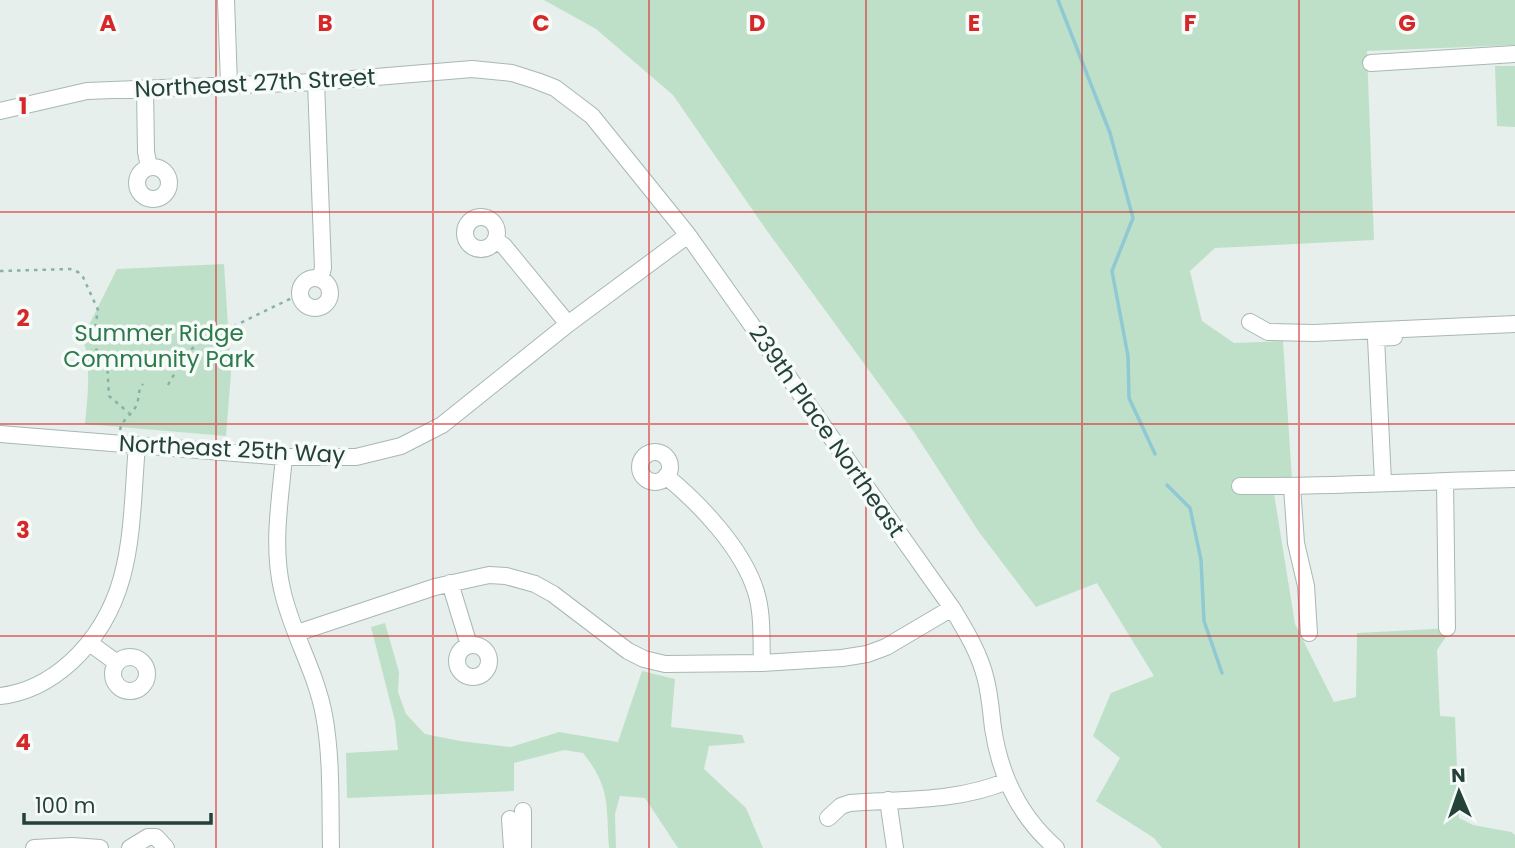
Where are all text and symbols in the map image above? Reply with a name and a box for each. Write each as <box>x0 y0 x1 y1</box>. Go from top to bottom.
text: A <box>100 7 117 39</box>
text: B <box>317 7 333 39</box>
text: C <box>532 7 550 39</box>
text: D <box>749 7 765 39</box>
text: E <box>968 7 980 39</box>
text: F <box>1184 7 1196 39</box>
text: G <box>1398 7 1416 39</box>
street label: Northeast 27th Street <box>134 61 376 105</box>
text: 1 <box>19 90 27 122</box>
text: 2 <box>16 302 30 334</box>
park label: Summer Ridge Community Park <box>63 317 255 375</box>
street label: 239th Place Northeast <box>742 319 912 543</box>
street label: Northeast 25th Way <box>118 427 346 471</box>
text: 3 <box>16 514 30 546</box>
text: 4 <box>15 726 31 758</box>
north arrow <box>1424 757 1494 827</box>
text: N <box>1451 762 1466 789</box>
scale bar <box>24 782 212 826</box>
text: 100 m <box>35 791 95 820</box>

